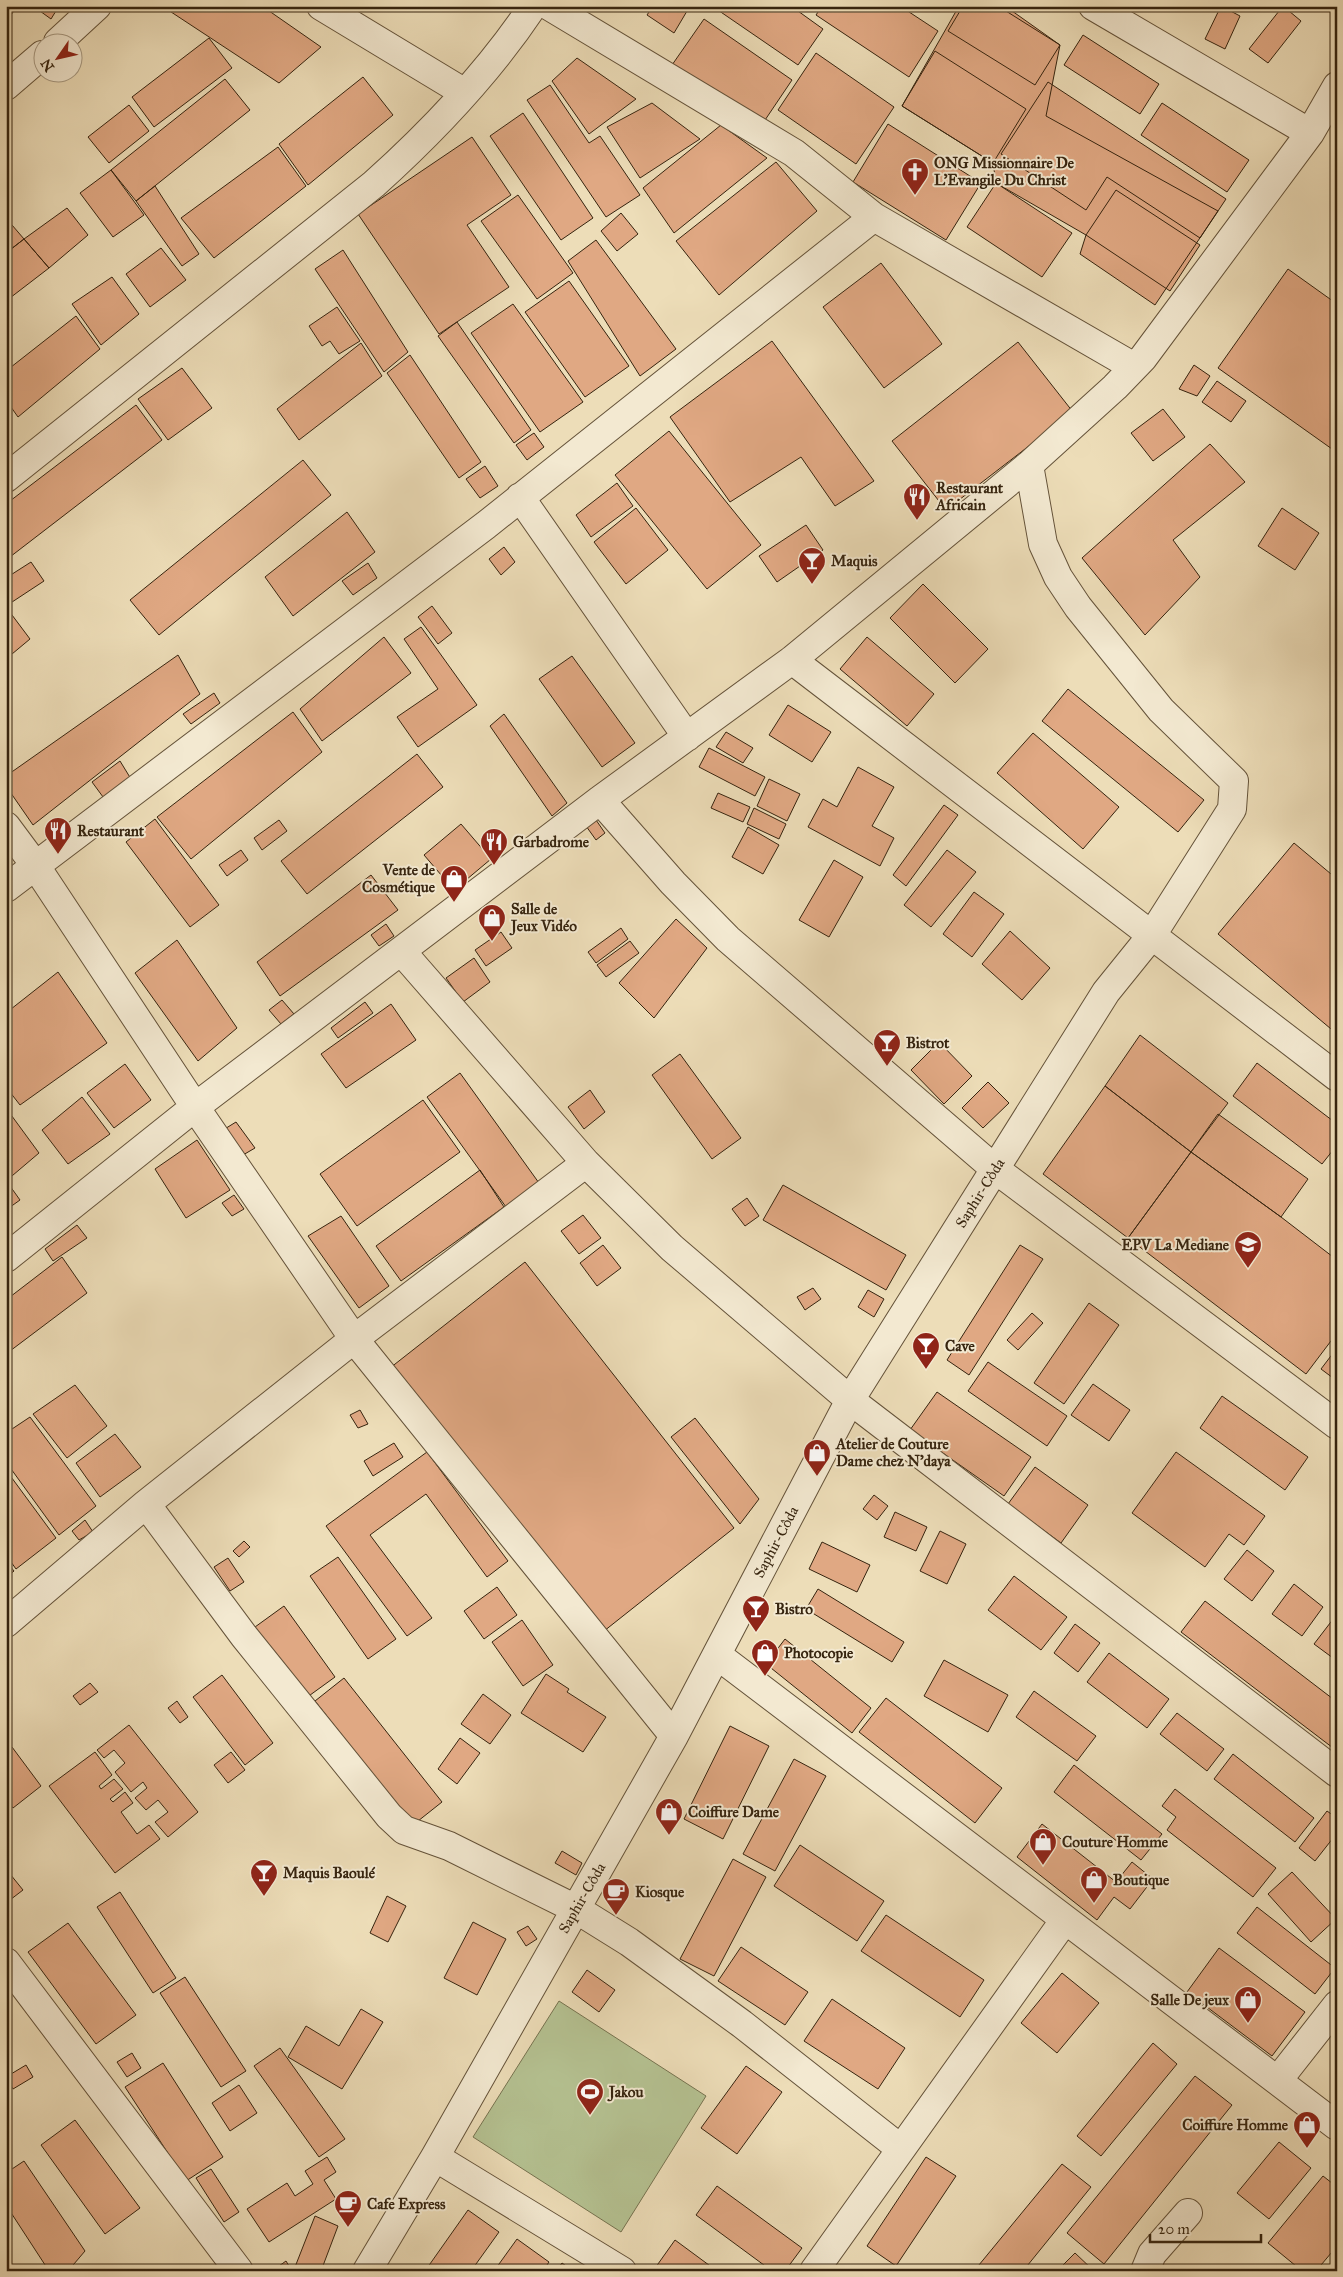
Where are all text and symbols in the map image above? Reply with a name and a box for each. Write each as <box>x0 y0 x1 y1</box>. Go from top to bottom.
north arrow <box>32 32 82 82</box>
text: N <box>37 55 58 75</box>
place label: ONG Missionnaire De L'Evangile Du Christ <box>934 154 1075 190</box>
church icon: ONG Missionnaire De L'Evangile Du Christ <box>900 157 930 196</box>
place label: Restaurant Africain <box>935 479 1004 514</box>
restaurant icon: Restaurant Africain <box>902 482 932 521</box>
bar icon: Maquis <box>797 546 827 585</box>
place label: Maquis <box>831 552 878 571</box>
restaurant icon: Restaurant <box>43 816 73 855</box>
place label: Restaurant <box>77 822 145 840</box>
restaurant icon: Garbadrome <box>479 827 509 866</box>
place label: Garbadrome <box>513 833 590 851</box>
place label: Vente de Cosmétique <box>362 861 436 897</box>
shop icon: Vente de Cosmétique <box>439 864 469 903</box>
place label: Salle de Jeux Vidéo <box>509 900 577 936</box>
shop icon: Salle de Jeux Vidéo <box>477 903 507 942</box>
bar icon: Bistrot <box>872 1028 902 1067</box>
place label: Bistrot <box>906 1034 950 1052</box>
street label: Saphir-Côda <box>952 1154 1009 1231</box>
school or university icon: EPV La Mediane <box>1233 1230 1263 1269</box>
place label: EPV La Mediane <box>1121 1236 1230 1254</box>
bar icon: Cave <box>911 1331 941 1370</box>
place label: Cave <box>945 1337 975 1355</box>
place label: Atelier de Couture Dame chez N'daya <box>835 1435 951 1471</box>
shop icon: Atelier de Couture Dame chez N'daya <box>802 1438 832 1477</box>
street label: Saphir-Côda <box>750 1503 803 1581</box>
bar icon: Bistro <box>741 1594 771 1633</box>
place label: Bistro <box>775 1600 813 1618</box>
shop icon: Photocopie <box>750 1638 780 1677</box>
place label: Photocopie <box>784 1644 854 1663</box>
shop icon: Coiffure Dame <box>654 1797 684 1836</box>
place label: Coiffure Dame <box>688 1803 780 1821</box>
shop icon: Couture Homme <box>1028 1827 1058 1866</box>
place label: Couture Homme <box>1062 1833 1169 1851</box>
bar icon: Maquis Baoulé <box>249 1858 279 1897</box>
street label: Saphir-Côda <box>555 1859 610 1936</box>
place label: Maquis Baoulé <box>283 1864 376 1883</box>
shop icon: Boutique <box>1079 1865 1109 1904</box>
place label: Boutique <box>1113 1871 1170 1890</box>
cafe icon: Kiosque <box>601 1877 631 1916</box>
place label: Kiosque <box>635 1883 685 1902</box>
shop icon: Salle De jeux <box>1233 1985 1263 2024</box>
place label: Salle De jeux <box>1151 1991 1229 2010</box>
sports icon: Jakou <box>575 2077 605 2116</box>
place label: Jakou <box>607 2083 644 2102</box>
shop icon: Coiffure Homme <box>1292 2110 1322 2149</box>
place label: Coiffure Homme <box>1182 2116 1289 2134</box>
cafe icon: Cafe Express <box>333 2189 363 2228</box>
place label: Cafe Express <box>367 2195 446 2214</box>
scale bar <box>1150 2212 1262 2244</box>
text: 20 m <box>1158 2220 1190 2238</box>

